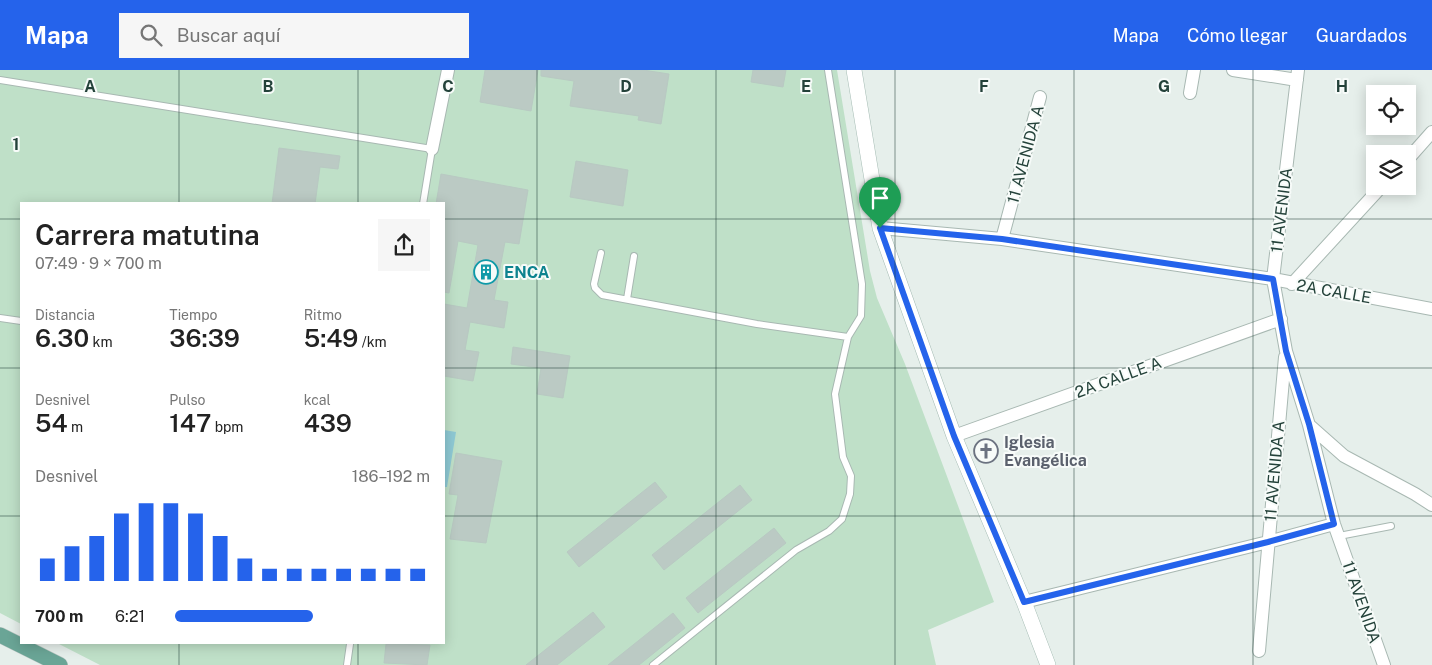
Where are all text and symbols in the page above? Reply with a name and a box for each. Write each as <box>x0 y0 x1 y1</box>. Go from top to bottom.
search box <box>119 13 469 58</box>
text: Mapa <box>25 21 89 49</box>
icon: search <box>137 21 165 49</box>
text: Buscar aquí <box>177 24 280 46</box>
text: Mapa <box>1113 25 1159 46</box>
text: Cómo llegar <box>1187 25 1288 46</box>
text: Guardados <box>1316 25 1407 46</box>
text: A <box>84 77 96 96</box>
text: B <box>263 77 274 96</box>
text: C <box>442 77 454 96</box>
text: D <box>620 77 632 96</box>
text: E <box>801 77 811 96</box>
text: F <box>979 77 989 96</box>
text: G <box>1158 77 1170 96</box>
text: H <box>1336 77 1348 96</box>
map controls <box>1366 85 1416 195</box>
button: locate <box>1366 85 1416 135</box>
street label: 11 AVENIDA A <box>1003 103 1048 205</box>
text: 1 <box>13 135 19 154</box>
button: layers <box>1366 145 1416 195</box>
street label: 11 AVENIDA <box>1267 166 1296 254</box>
pin <box>859 177 901 228</box>
icon: arrive <box>866 184 894 212</box>
text: Carrera matutina <box>35 218 260 251</box>
button: share <box>378 219 430 271</box>
text: 07:49 · 9 × 700 m <box>35 254 162 273</box>
building icon: ENCA <box>473 259 499 285</box>
place label: ENCA <box>504 263 550 282</box>
street label: 2A CALLE <box>1295 276 1373 307</box>
text: Distancia <box>35 307 95 323</box>
text: Tiempo <box>169 307 217 323</box>
text: Ritmo <box>304 307 342 323</box>
text: 6.30 <box>35 323 89 353</box>
text: 36:39 <box>169 323 240 353</box>
text: 5:49 <box>304 323 358 353</box>
text: km <box>89 334 113 350</box>
text: /km <box>358 334 387 350</box>
street label: 2A CALLE A <box>1072 353 1164 402</box>
text: Desnivel <box>35 392 90 408</box>
text: Pulso <box>169 392 205 408</box>
text: kcal <box>304 392 331 408</box>
text: 54 <box>35 408 68 438</box>
text: 147 <box>169 408 211 438</box>
text: 439 <box>304 408 352 438</box>
text: m <box>68 419 83 435</box>
text: bpm <box>211 419 243 435</box>
street label: 11 AVENIDA A <box>1261 420 1288 522</box>
place label: Iglesia Evangélica <box>1004 433 1087 470</box>
church icon: Iglesia Evangélica <box>973 438 999 464</box>
text: Desnivel <box>35 467 98 486</box>
text: 186–192 m <box>352 467 430 486</box>
street label: 11 AVENIDA <box>1339 558 1384 646</box>
text: 700 m <box>35 607 83 626</box>
text: 6:21 <box>115 607 145 626</box>

